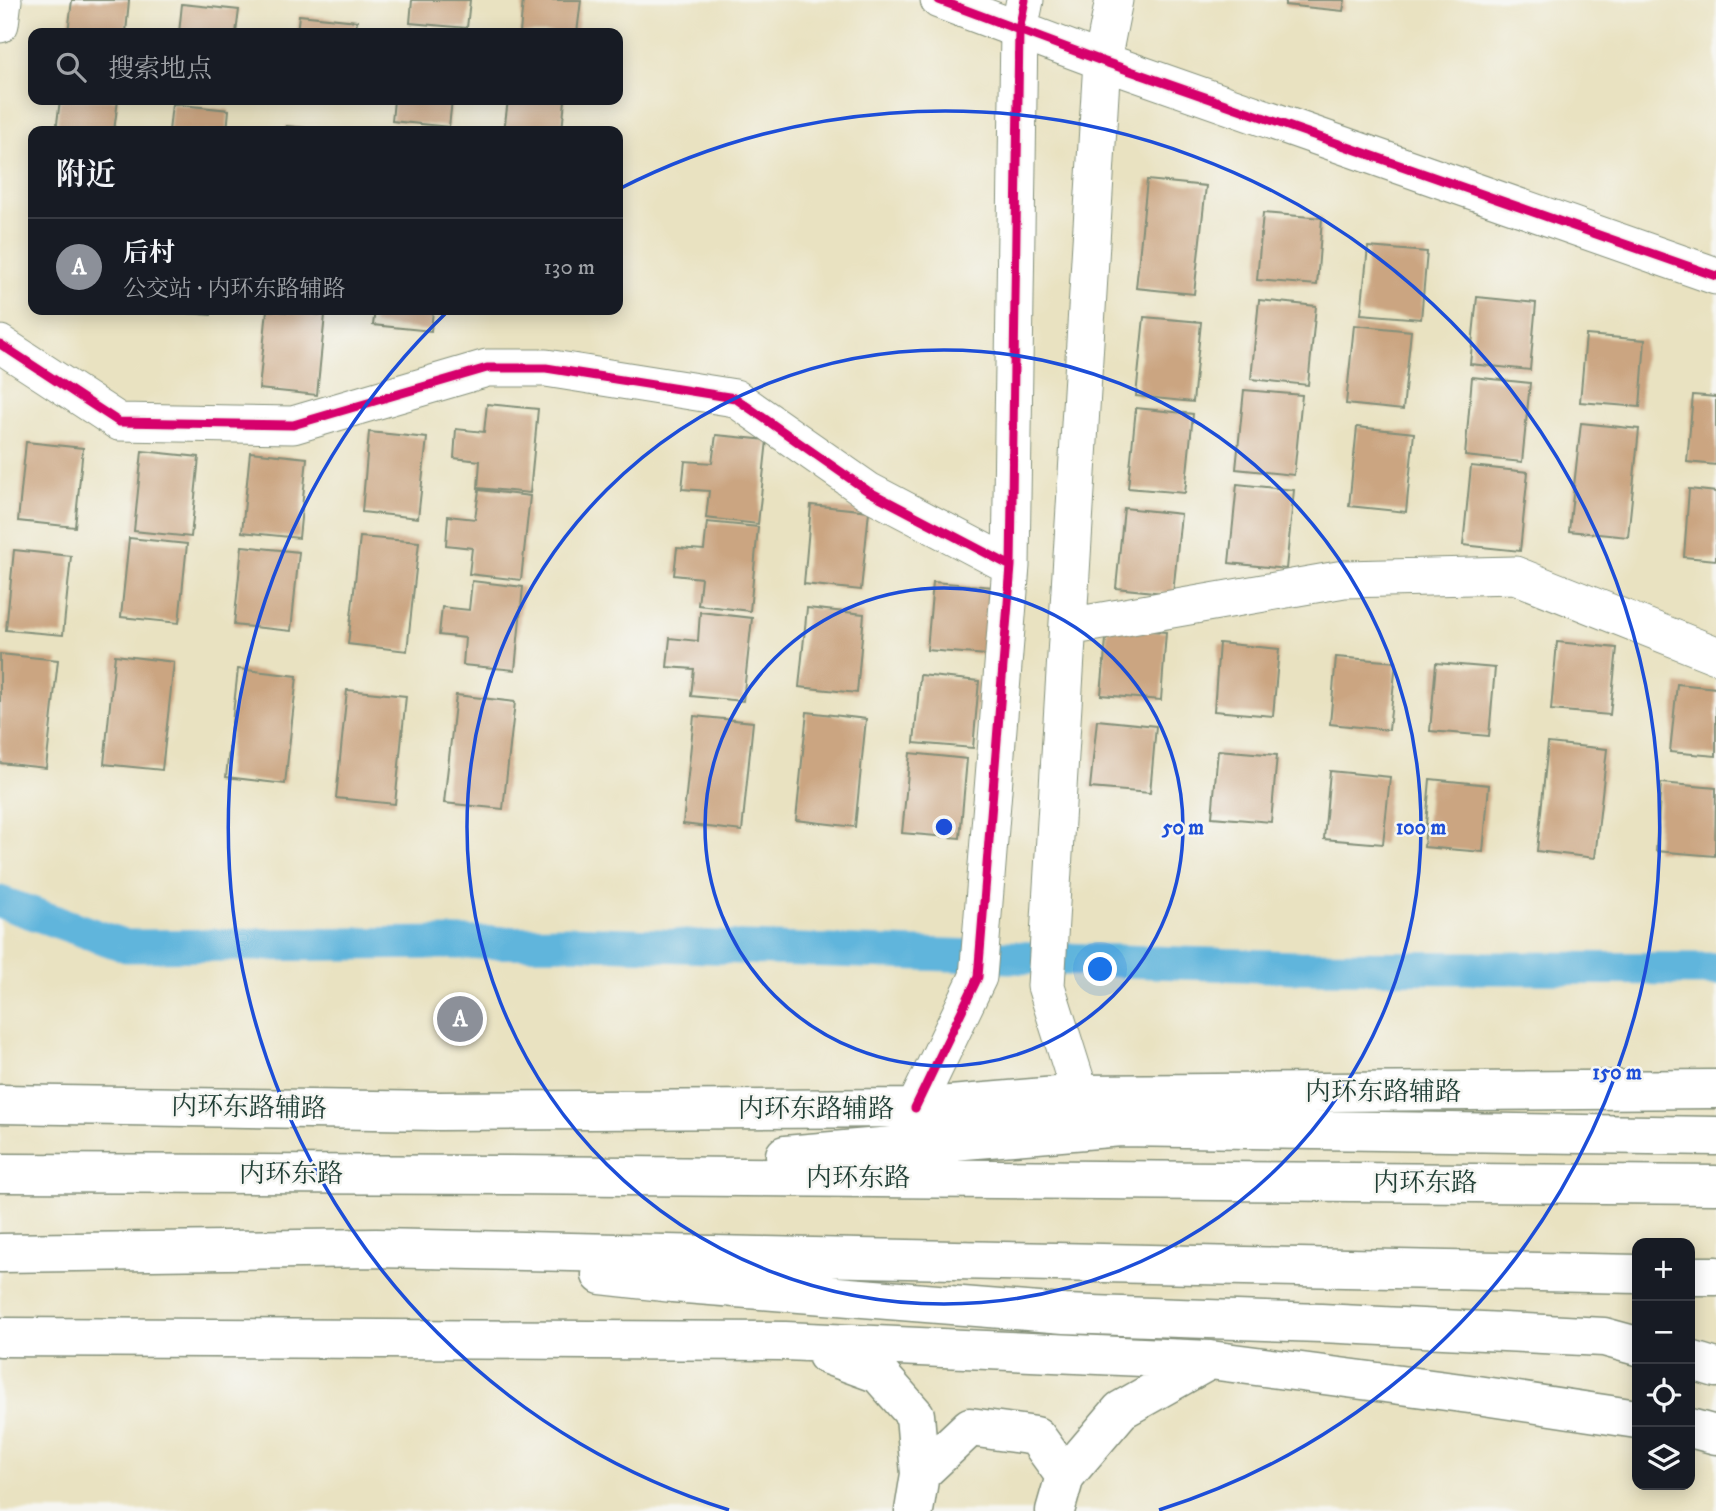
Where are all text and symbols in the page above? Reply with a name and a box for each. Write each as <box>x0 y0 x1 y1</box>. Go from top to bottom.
search box <box>28 28 623 105</box>
icon: search <box>52 48 90 86</box>
text: 搜索地点 <box>108 53 212 86</box>
text: 附近 <box>56 157 116 194</box>
text: 后村 <box>123 237 175 270</box>
text: A <box>72 253 86 282</box>
text: 130 m <box>543 253 595 282</box>
text: 公交站 · 内环东路辅路 <box>123 275 345 304</box>
centre of rings <box>932 815 956 839</box>
text: 50 m <box>1161 815 1204 841</box>
text: 100 m <box>1396 815 1446 841</box>
your location <box>1083 952 1117 986</box>
pin: A <box>437 993 483 1045</box>
text: 150 m <box>1592 1060 1642 1086</box>
street label: 内环东路辅路 <box>1305 1076 1461 1109</box>
street label: 内环东路辅路 <box>171 1090 327 1126</box>
street label: 内环东路辅路 <box>738 1093 894 1126</box>
street label: 内环东路 <box>239 1158 343 1191</box>
street label: 内环东路 <box>806 1162 910 1195</box>
street label: 内环东路 <box>1373 1167 1477 1200</box>
map controls <box>1632 1238 1695 1490</box>
button: + <box>1632 1238 1695 1301</box>
button: − <box>1632 1301 1695 1364</box>
button: locate <box>1632 1364 1695 1427</box>
button: layers <box>1632 1427 1695 1490</box>

